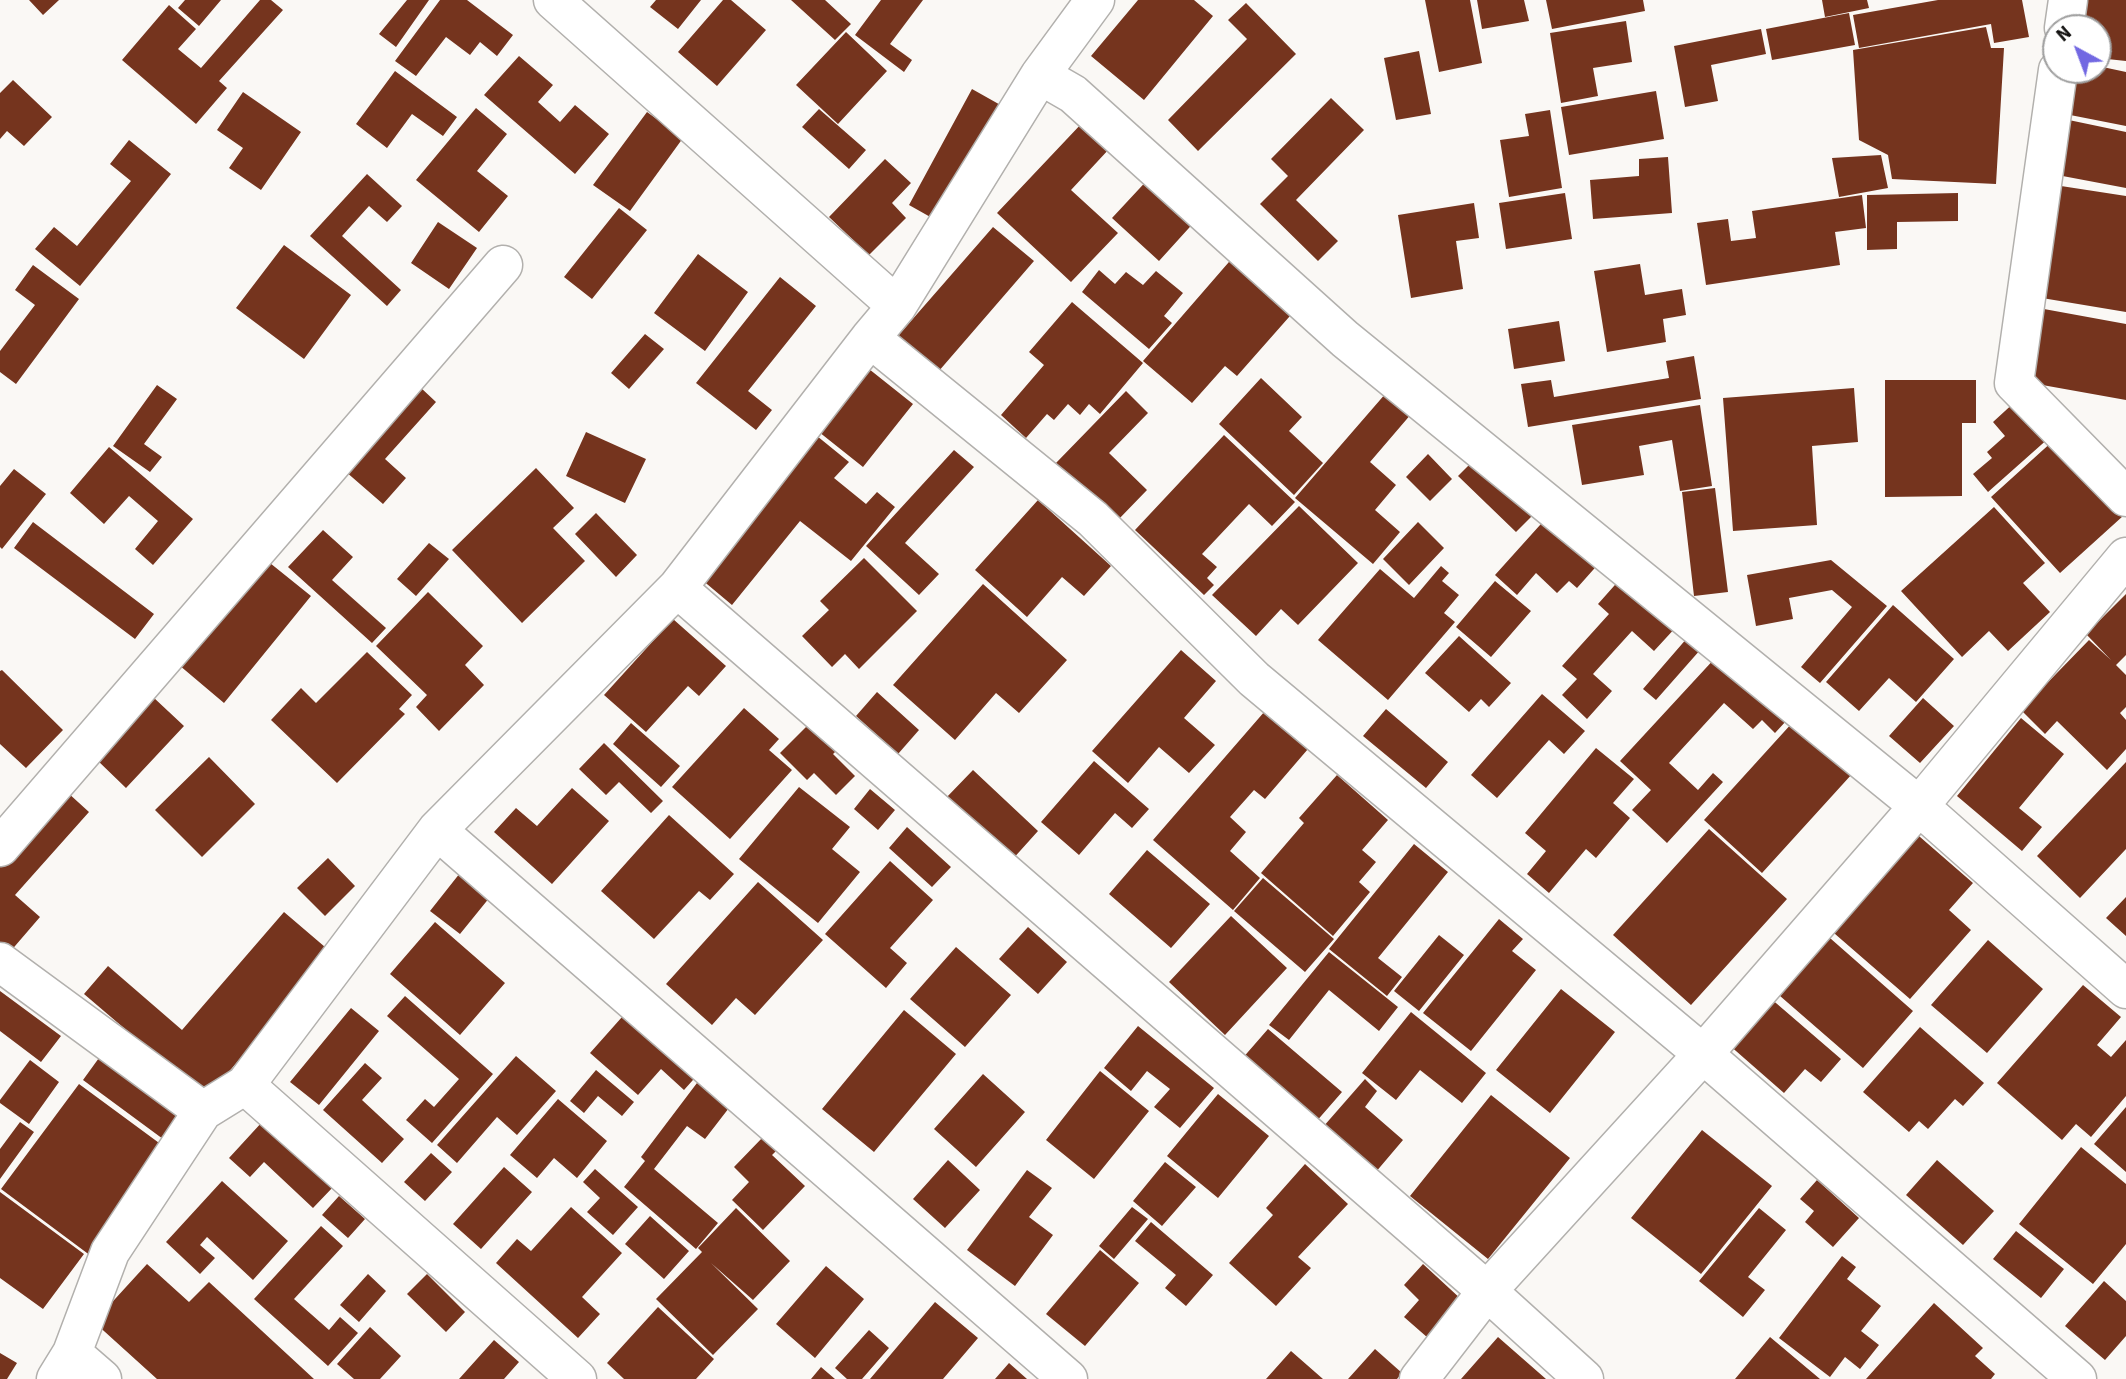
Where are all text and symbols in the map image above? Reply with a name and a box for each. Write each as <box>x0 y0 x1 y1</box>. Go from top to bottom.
north arrow <box>2042 14 2112 84</box>
text: N <box>2051 20 2078 49</box>

